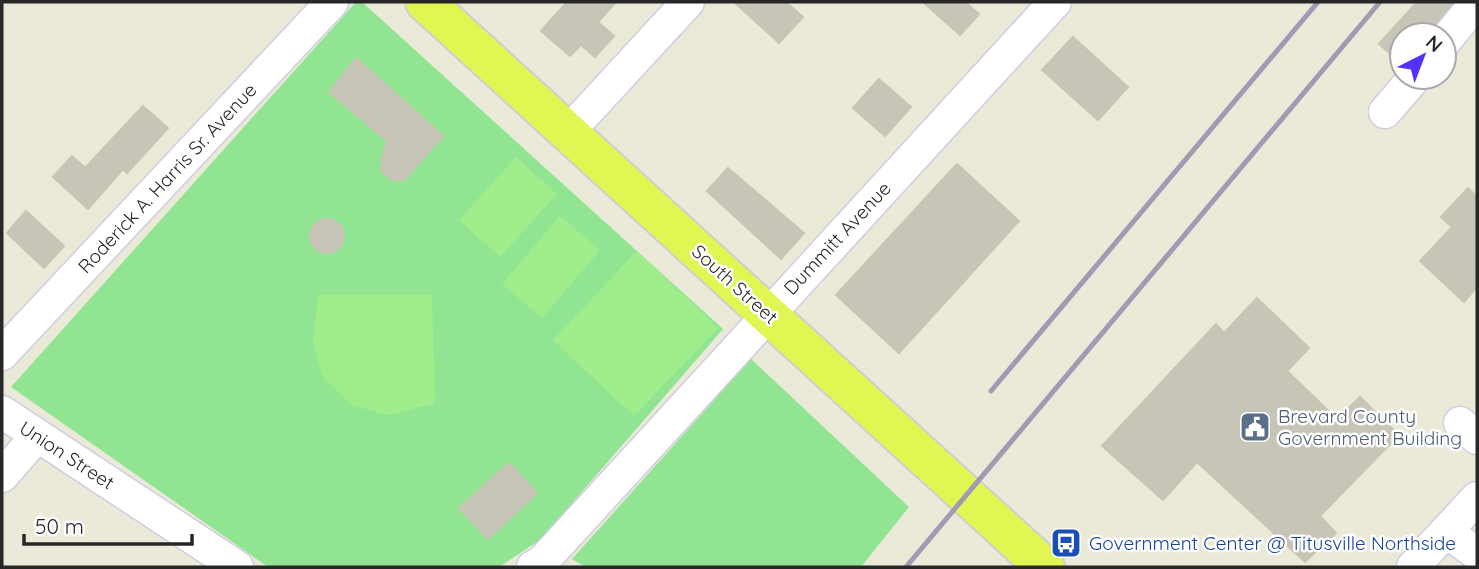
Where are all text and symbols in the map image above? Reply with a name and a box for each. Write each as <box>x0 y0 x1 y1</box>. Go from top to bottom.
north arrow <box>1388 21 1458 91</box>
text: N <box>1421 30 1448 57</box>
street label: Roderick A. Harris Sr. Avenue <box>72 78 262 278</box>
street label: Dummitt Avenue <box>778 176 896 300</box>
street label: South Street <box>687 239 783 329</box>
place label: Brevard County Government Building <box>1278 404 1462 450</box>
public building icon: Brevard County Government Building <box>1238 410 1272 444</box>
street label: Union Street <box>15 415 119 495</box>
scale bar <box>24 503 192 546</box>
text: 50 m <box>35 513 84 539</box>
bus stop icon: Government Center @ Titusville Northside <box>1049 526 1083 560</box>
place label: Government Center @ Titusville Northside <box>1089 531 1456 555</box>

